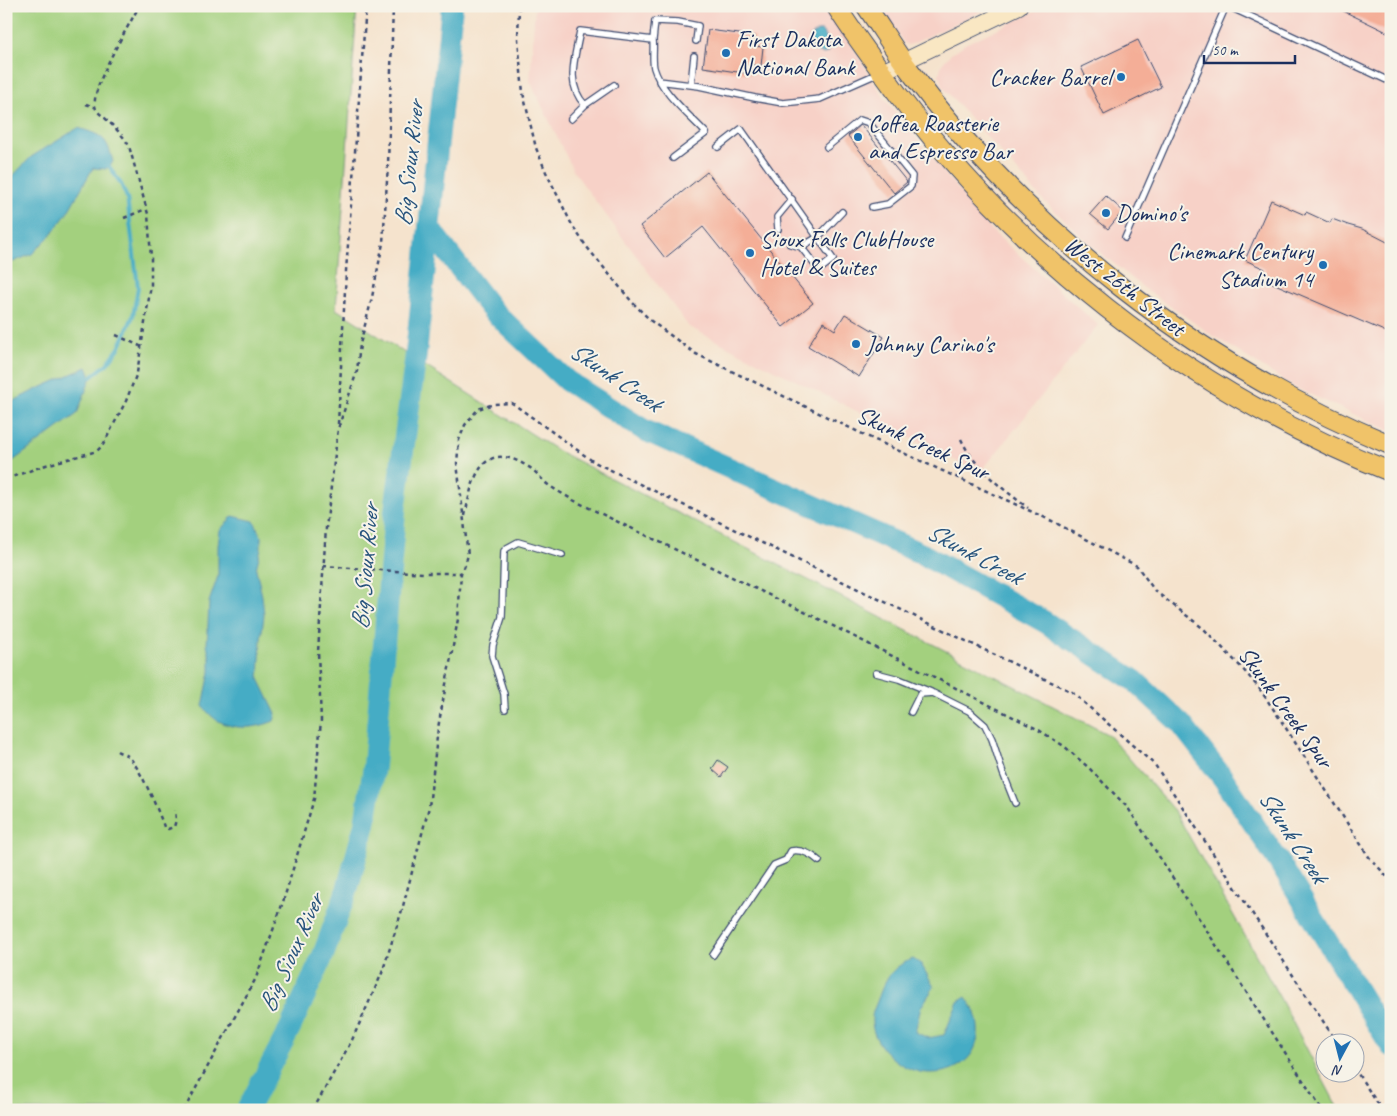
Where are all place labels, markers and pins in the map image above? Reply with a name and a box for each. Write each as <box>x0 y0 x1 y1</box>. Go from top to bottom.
place label: First Dakota National Bank <box>736 24 857 82</box>
marker: First Dakota National Bank <box>720 47 732 59</box>
place label: Cracker Barrel <box>990 62 1115 92</box>
marker: Cracker Barrel <box>1115 71 1127 83</box>
place label: Coffea Roasterie and Espresso Bar <box>868 108 1015 166</box>
marker: Coffea Roasterie and Espresso Bar <box>852 131 864 143</box>
place label: Domino's <box>1116 198 1190 228</box>
marker: Domino's <box>1100 207 1112 219</box>
place label: Sioux Falls ClubHouse Hotel & Suites <box>760 224 935 282</box>
place label: Cinemark Century Stadium 14 <box>1167 236 1315 294</box>
marker: Sioux Falls ClubHouse Hotel & Suites <box>744 247 756 259</box>
marker: Cinemark Century Stadium 14 <box>1317 259 1329 271</box>
place label: Johnny Carino's <box>865 329 996 359</box>
marker: Johnny Carino's <box>850 338 862 350</box>

